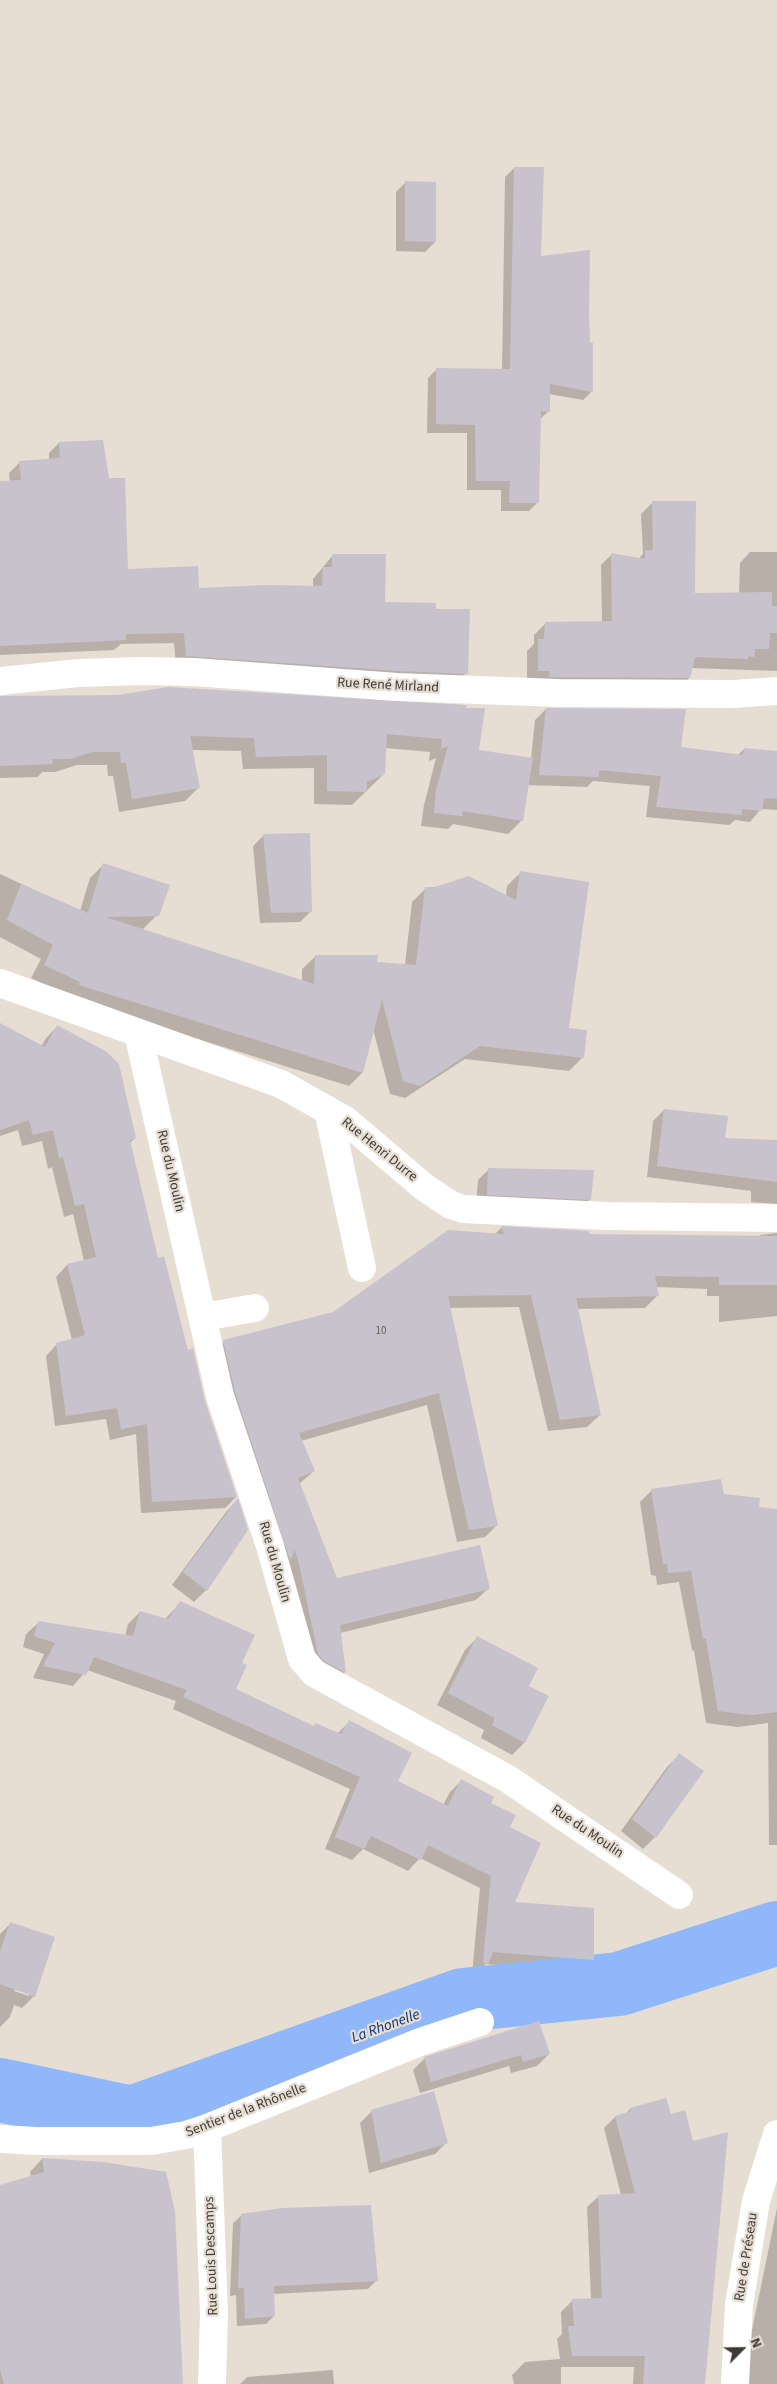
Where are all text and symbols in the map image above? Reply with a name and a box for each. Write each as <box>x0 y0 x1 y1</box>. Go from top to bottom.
street label: Rue René Mirland <box>337 675 439 697</box>
street label: Rue Henri Durre <box>338 1114 420 1186</box>
street label: Rue du Moulin <box>152 1128 188 1214</box>
house number: 10 <box>376 1325 386 1339</box>
street label: Rue du Moulin <box>254 1520 294 1604</box>
street label: Rue du Moulin <box>548 1802 626 1862</box>
water label: La Rhonelle <box>349 2006 423 2048</box>
street label: Sentier de la Rhônelle <box>183 2080 309 2142</box>
street label: Rue Louis Descamps <box>202 2196 222 2316</box>
street label: Rue de Préseau <box>732 2211 762 2303</box>
north arrow <box>717 2324 767 2374</box>
text: N <box>745 2335 767 2351</box>

